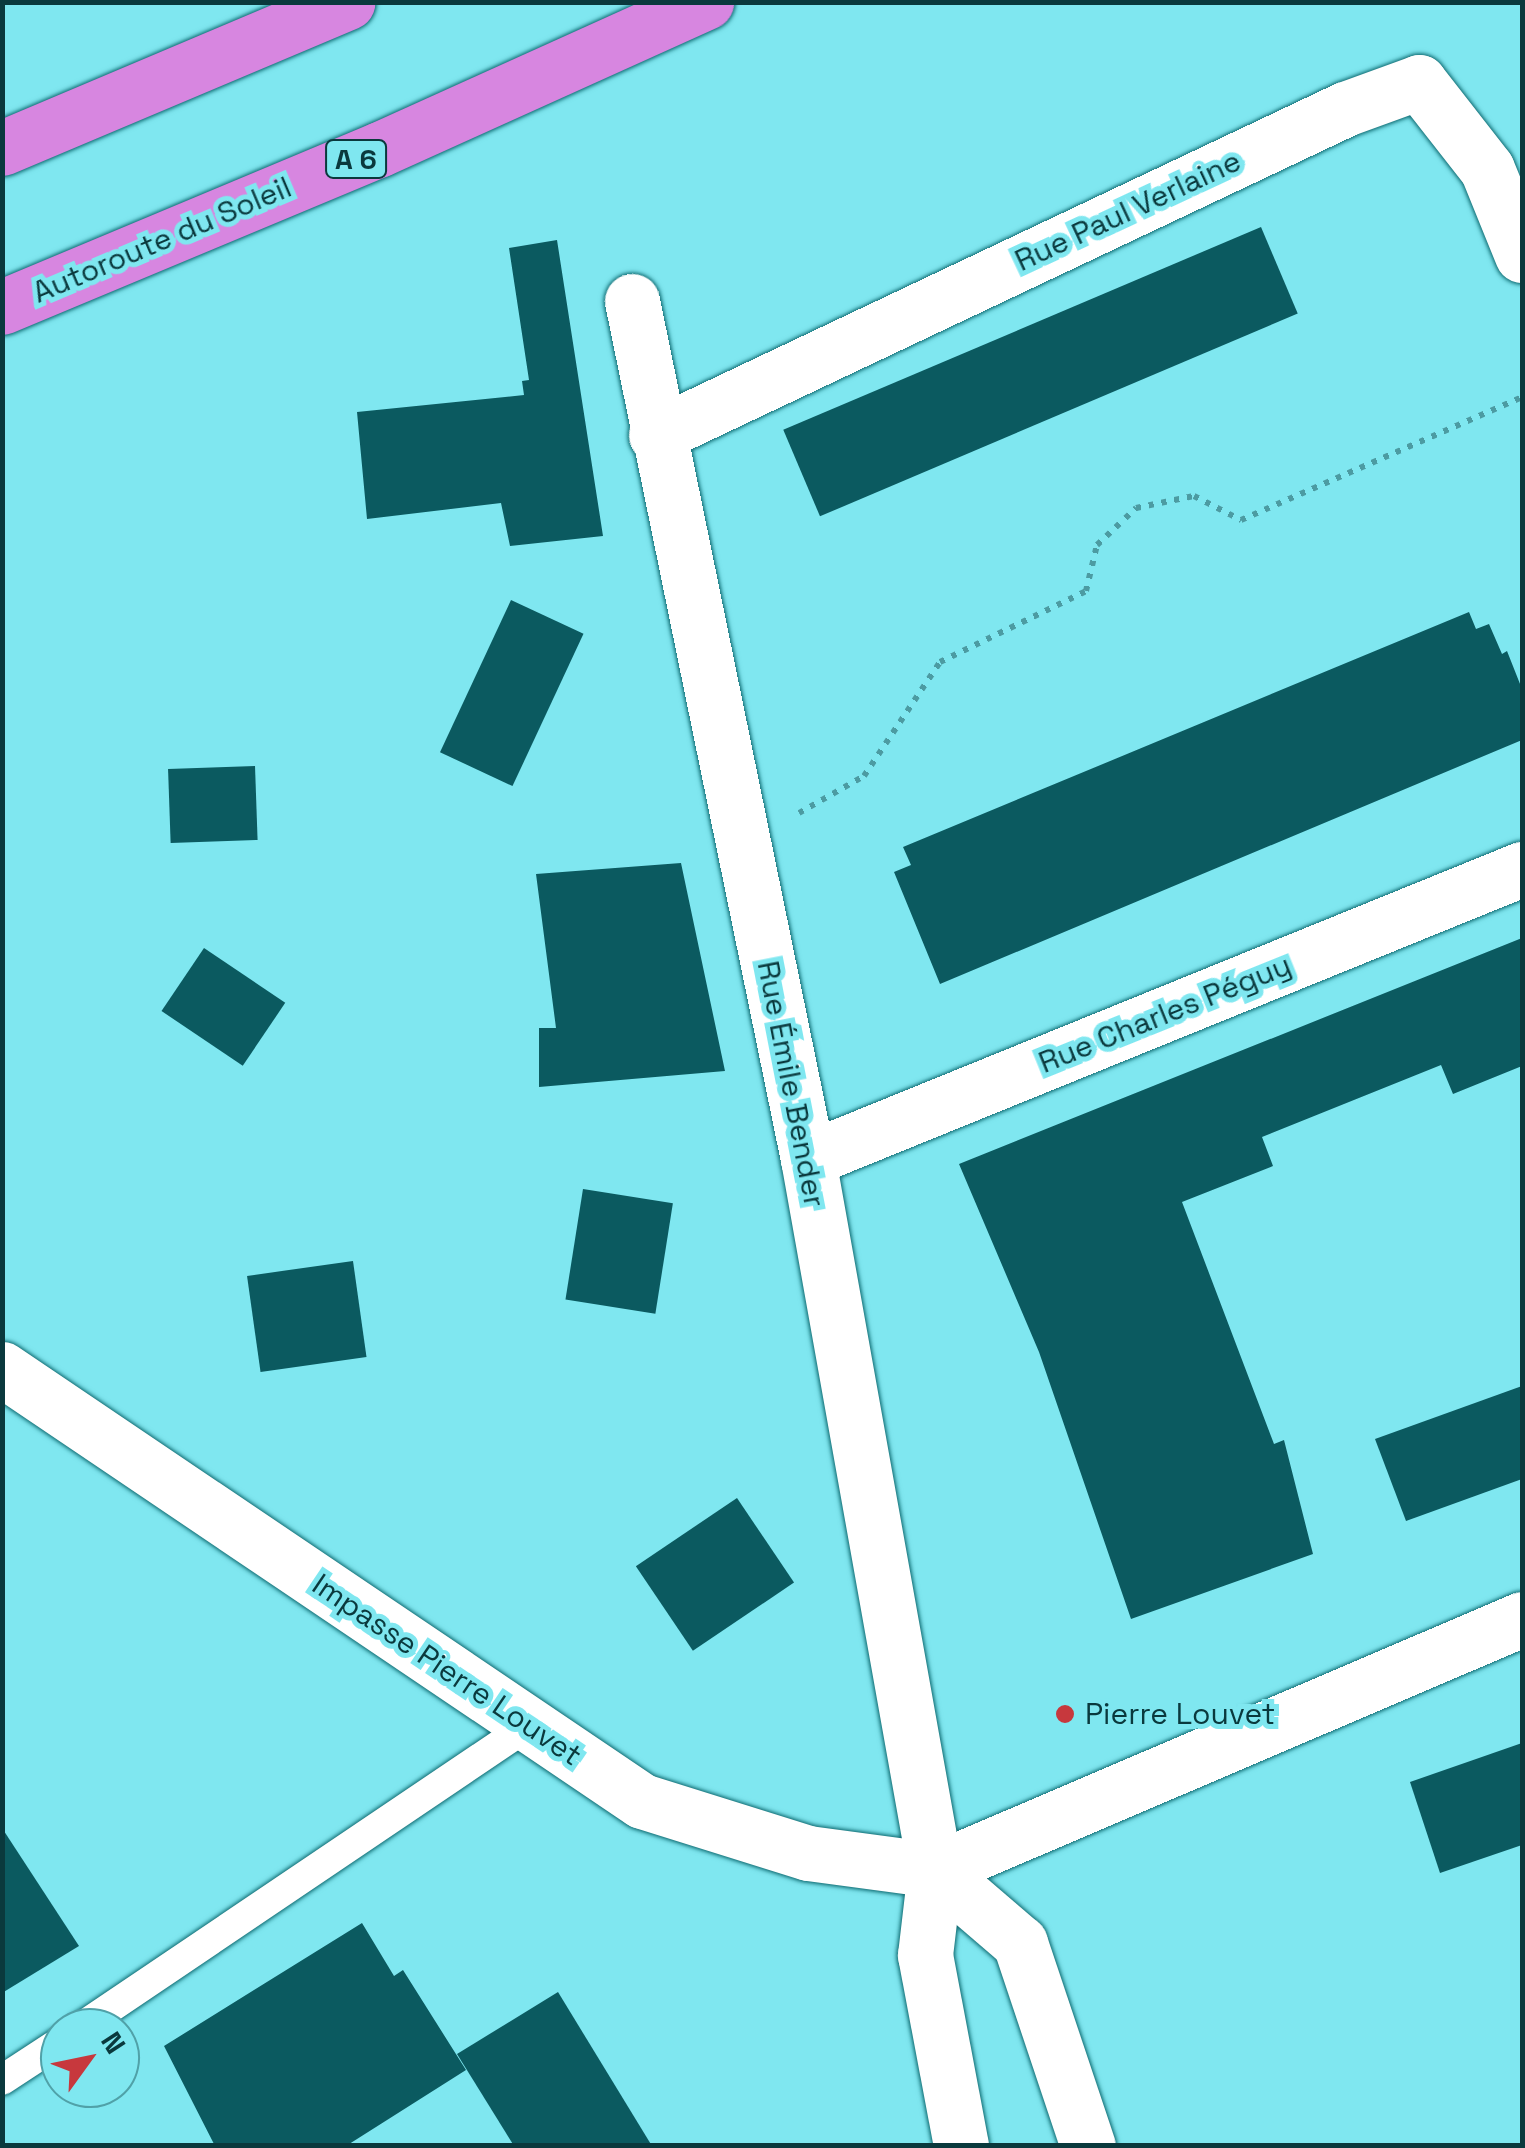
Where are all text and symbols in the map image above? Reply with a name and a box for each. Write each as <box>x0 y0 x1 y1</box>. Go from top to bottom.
road number: A 6 <box>324 136 388 182</box>
street label: Rue Paul Verlaine <box>1009 143 1247 279</box>
street label: Autoroute du Soleil <box>27 169 297 311</box>
street label: Rue Charles Péguy <box>1034 947 1296 1081</box>
street label: Rue Émile Bender <box>749 958 833 1210</box>
street label: Impasse Pierre Louvet <box>306 1566 588 1774</box>
place label: Pierre Louvet <box>1085 1696 1275 1732</box>
marker: Pierre Louvet <box>1054 1703 1076 1725</box>
north arrow <box>40 2008 140 2108</box>
text: N <box>93 2025 134 2060</box>

